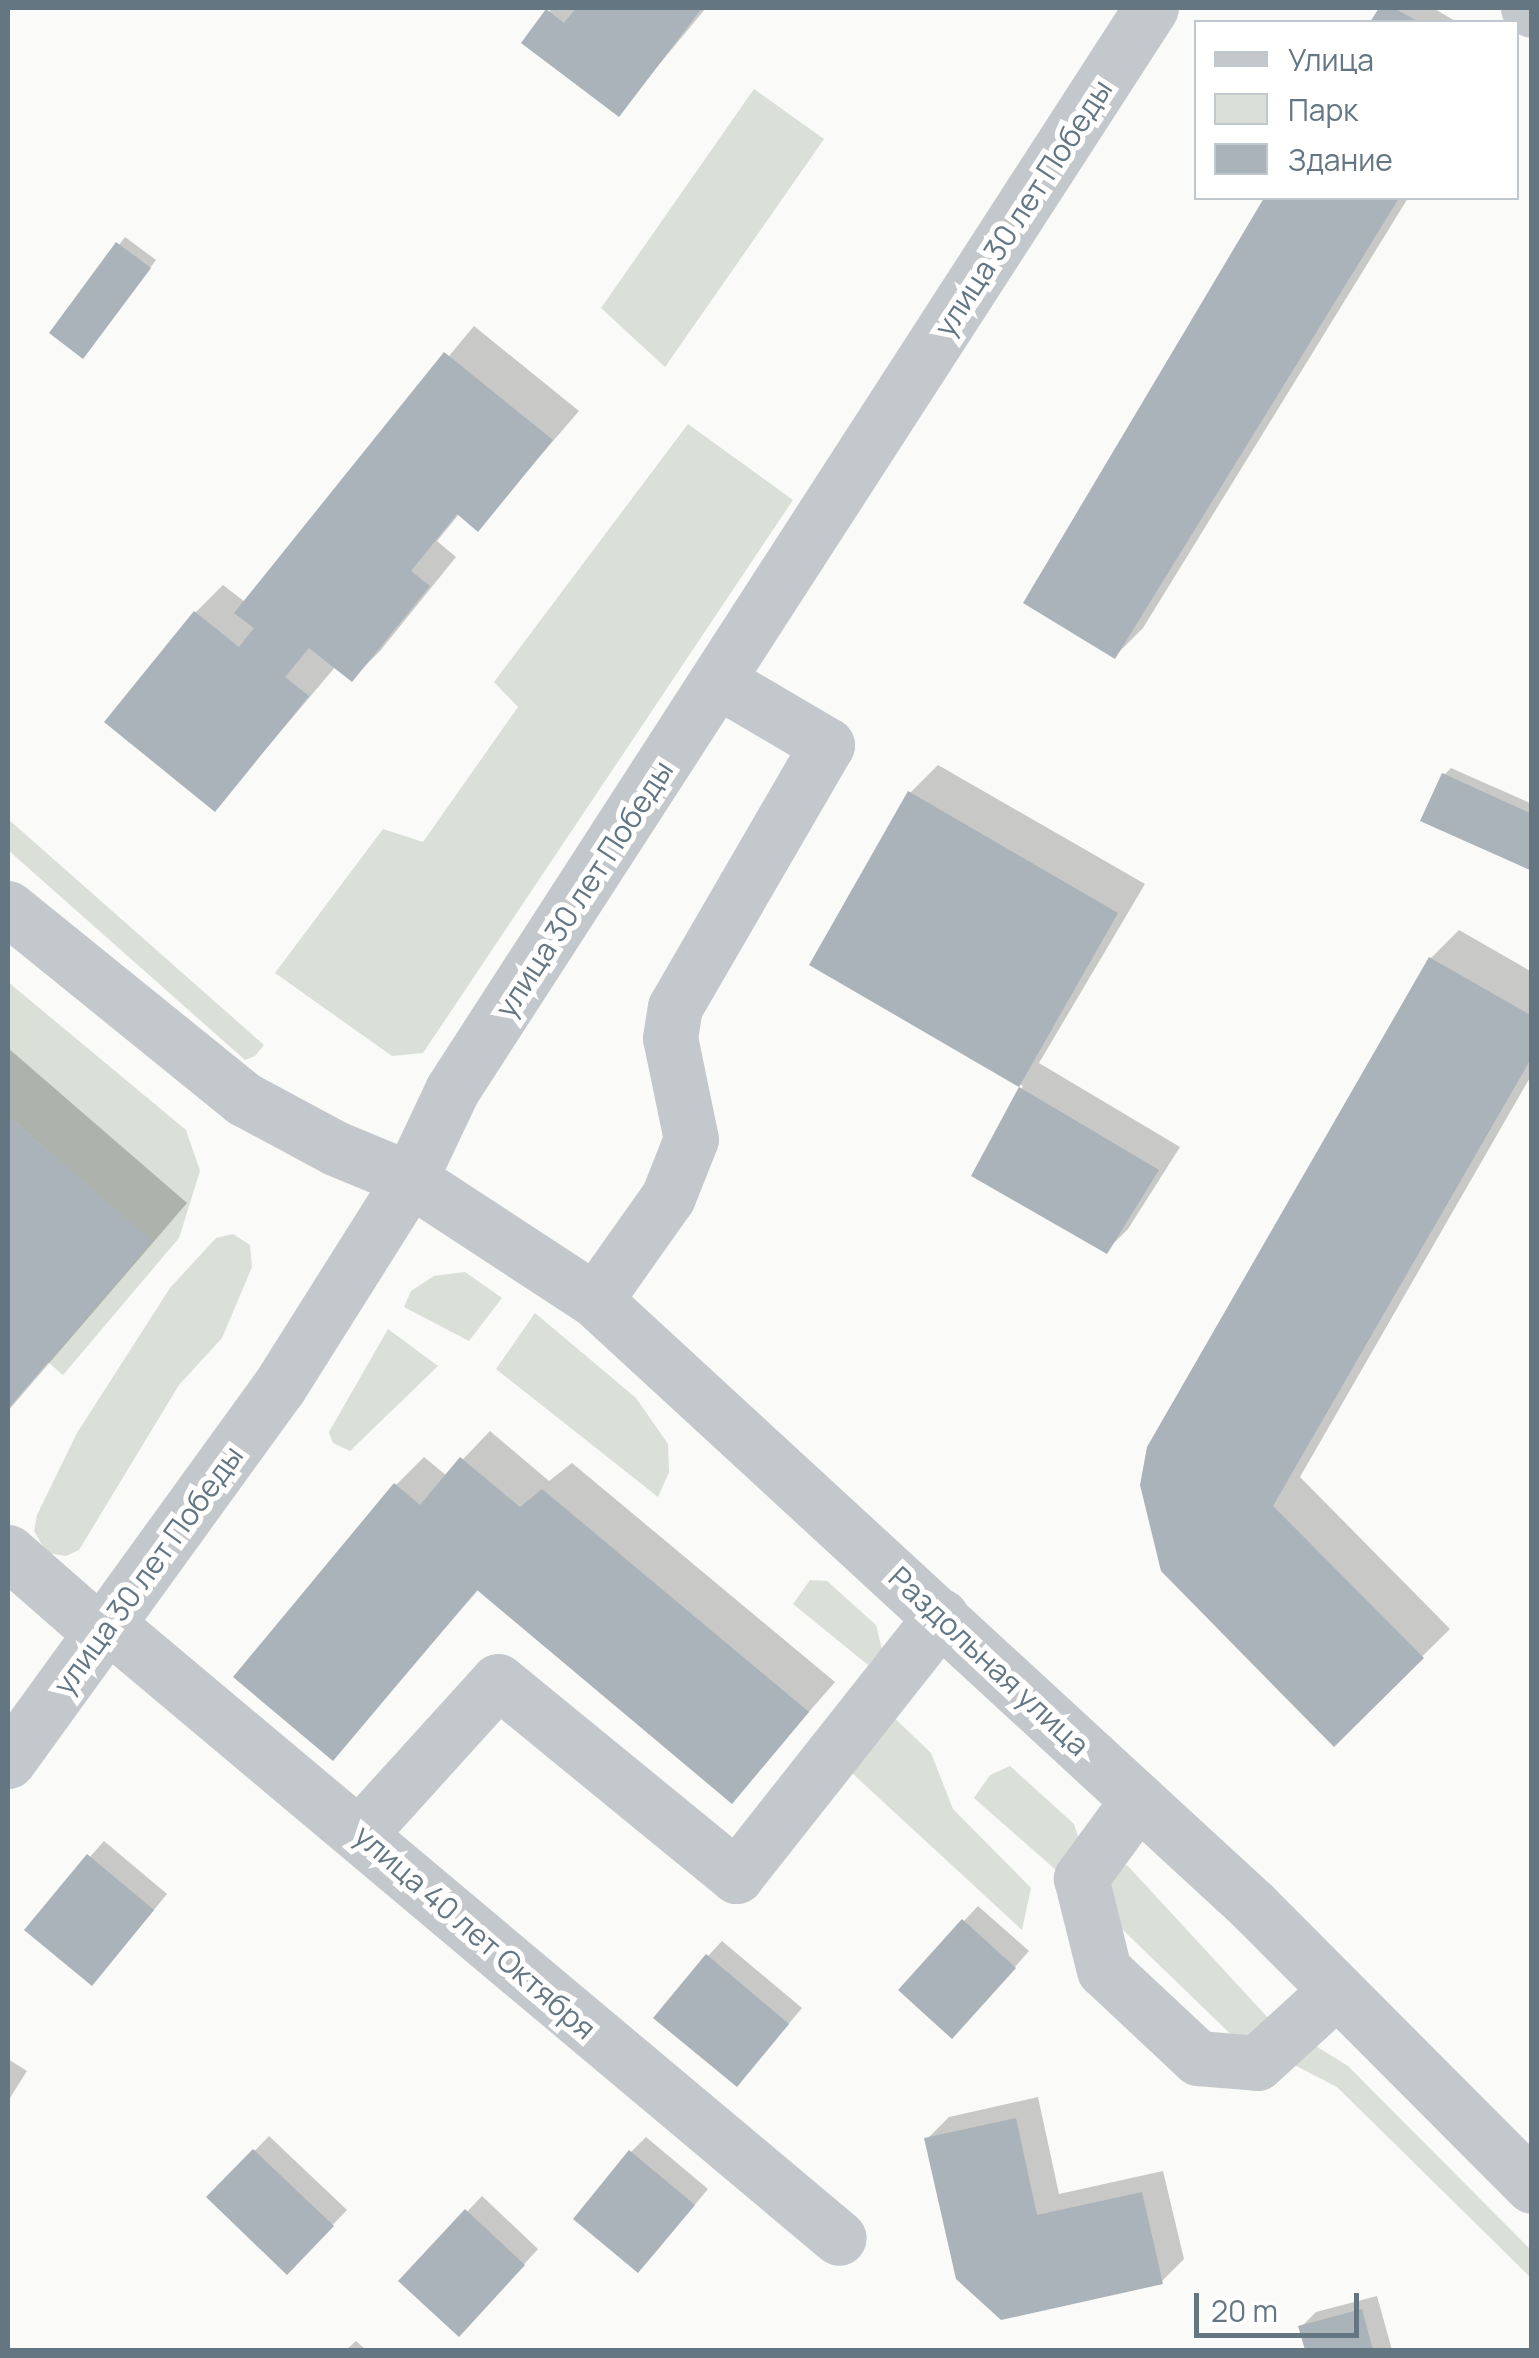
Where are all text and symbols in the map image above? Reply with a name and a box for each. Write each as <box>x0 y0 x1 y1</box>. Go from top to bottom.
legend <box>1194 20 1519 200</box>
text: Улица <box>1288 39 1374 80</box>
street label: улица 30 лет Победы <box>926 73 1120 343</box>
text: Парк <box>1288 89 1358 130</box>
text: Здание <box>1288 139 1393 180</box>
street label: улица 30 лет Победы <box>487 754 681 1024</box>
street label: улица 30 лет Победы <box>46 1438 250 1702</box>
street label: Раздольная улица <box>882 1559 1096 1763</box>
street label: улица 40 лет Октября <box>347 1817 603 2047</box>
scale bar <box>1199 2273 1364 2335</box>
text: 20 m <box>1211 2290 1278 2331</box>

